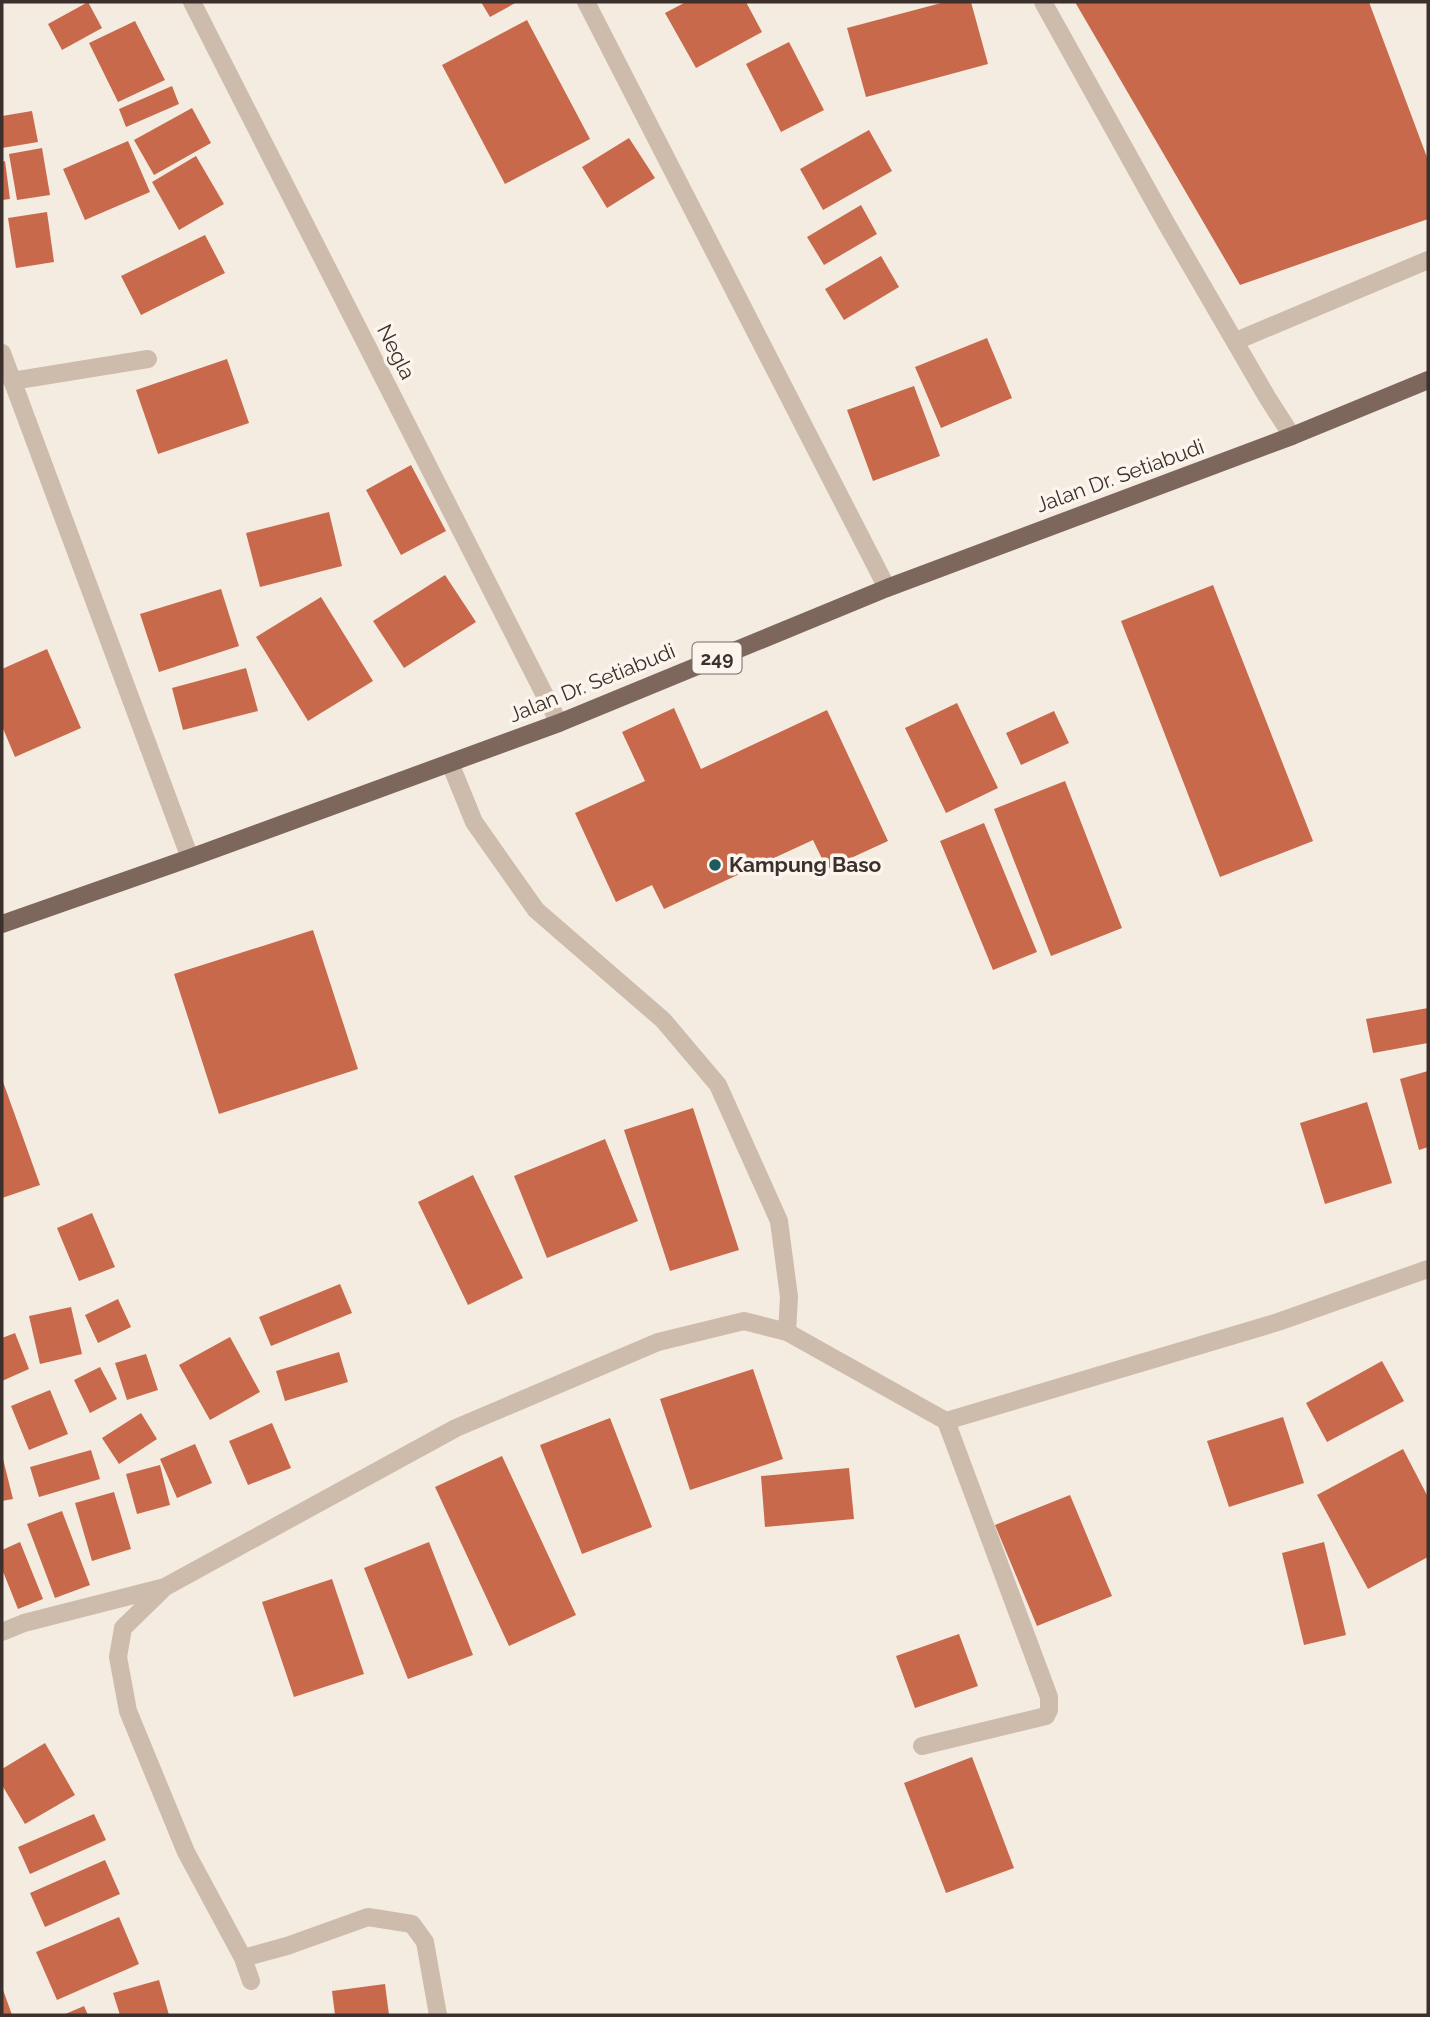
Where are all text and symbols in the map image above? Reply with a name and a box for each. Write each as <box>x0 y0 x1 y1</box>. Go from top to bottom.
street label: Negla <box>372 320 421 384</box>
street label: Jalan Dr. Setiabudi <box>1032 434 1207 518</box>
street label: Jalan Dr. Setiabudi <box>505 638 679 727</box>
road number: 249 <box>692 642 742 674</box>
place label: Kampung Baso <box>729 852 882 877</box>
marker: Kampung Baso <box>707 857 723 873</box>

